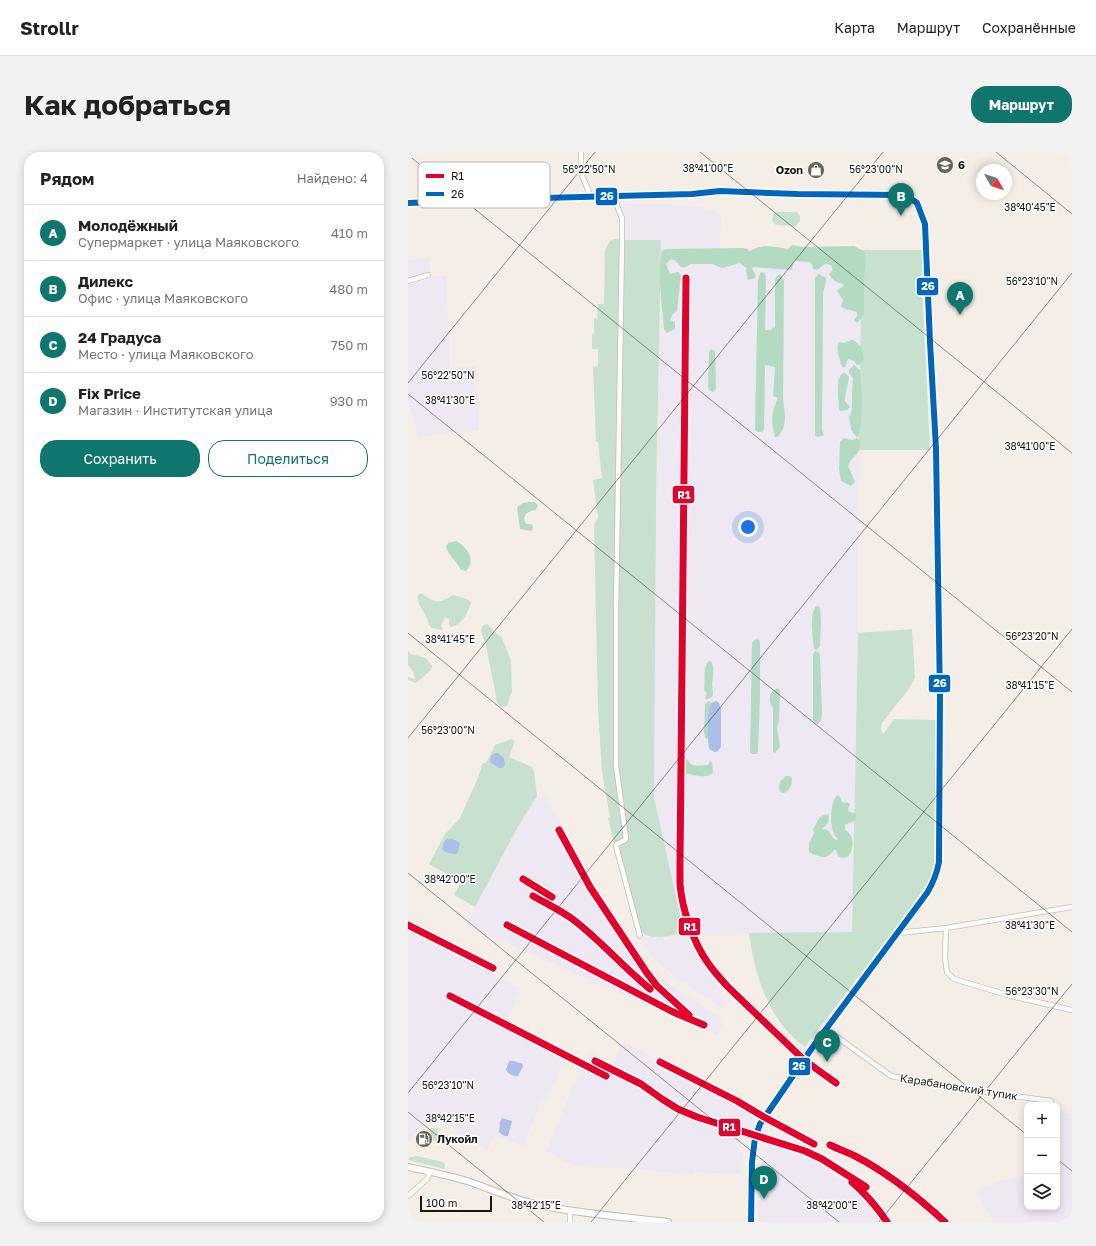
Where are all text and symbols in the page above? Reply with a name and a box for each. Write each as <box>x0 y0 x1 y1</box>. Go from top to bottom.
text: Strollr <box>20 16 79 39</box>
text: Карта <box>834 19 875 36</box>
text: Маршрут <box>897 19 960 36</box>
text: Сохранённые <box>982 19 1076 36</box>
button: Маршрут <box>971 86 1072 123</box>
text: Как добраться <box>24 88 231 121</box>
school or university icon: 6 <box>935 155 955 175</box>
place label: 6 <box>958 158 965 171</box>
shop icon: Ozon <box>806 160 826 180</box>
legend <box>418 162 550 208</box>
text: 38°41'00"E <box>683 162 733 174</box>
text: 56°22'50"N <box>562 163 616 175</box>
place label: Ozon <box>776 163 803 176</box>
text: 56°23'00"N <box>849 163 903 175</box>
north arrow <box>976 164 1012 200</box>
text: Рядом <box>40 168 94 189</box>
text: R1 <box>451 169 464 182</box>
text: Найдено: 4 <box>297 170 368 186</box>
pin: B <box>888 183 914 216</box>
text: 26 <box>451 187 464 200</box>
line badge: 26 <box>595 187 618 206</box>
text: 26 <box>600 189 614 202</box>
text: 38°40'45"E <box>1004 201 1056 213</box>
text: Молодёжный <box>78 216 178 234</box>
text: A <box>48 225 58 241</box>
text: 410 m <box>331 225 368 241</box>
text: Супермаркет · улица Маяковского <box>78 234 299 250</box>
text: Дилекс <box>78 272 133 290</box>
text: 56°23'10"N <box>1006 275 1058 287</box>
line badge: 26 <box>916 277 939 296</box>
text: 26 <box>921 279 935 292</box>
text: B <box>48 281 58 297</box>
text: 480 m <box>329 281 368 297</box>
pin: A <box>947 282 973 315</box>
text: Офис · улица Маяковского <box>78 290 248 306</box>
text: 24 Градуса <box>78 328 161 346</box>
text: C <box>48 337 58 353</box>
text: 750 m <box>331 337 368 353</box>
text: Место · улица Маяковского <box>78 346 254 362</box>
text: 56°22'50"N <box>421 369 475 381</box>
text: Fix Price <box>78 384 141 402</box>
text: D <box>48 393 58 409</box>
text: 930 m <box>330 393 368 409</box>
text: 38°41'30"E <box>425 394 475 406</box>
text: Магазин · Институтская улица <box>78 402 273 418</box>
button: Сохранить <box>40 440 200 477</box>
button: Поделиться <box>208 440 368 477</box>
text: 38°41'00"E <box>1005 440 1055 452</box>
line badge: R1 <box>672 485 695 504</box>
text: R1 <box>677 488 691 501</box>
your location <box>738 517 758 537</box>
text: 56°23'20"N <box>1005 630 1059 642</box>
text: 38°41'45"E <box>425 633 475 645</box>
line badge: 26 <box>928 674 951 693</box>
text: 26 <box>933 676 947 689</box>
text: 38°41'15"E <box>1006 679 1054 691</box>
text: 56°23'00"N <box>421 724 475 736</box>
text: 38°42'00"E <box>424 873 476 885</box>
line badge: R1 <box>678 917 701 936</box>
text: 38°41'30"E <box>1005 919 1055 931</box>
text: R1 <box>683 920 697 933</box>
text: 56°23'30"N <box>1005 985 1059 997</box>
pin: C <box>814 1029 840 1062</box>
line badge: 26 <box>788 1057 811 1076</box>
text: 26 <box>792 1059 806 1072</box>
street label: Карабановский тупик <box>899 1071 1020 1102</box>
text: 56°23'10"N <box>422 1079 474 1091</box>
map controls <box>1024 1102 1060 1210</box>
button: + <box>1024 1102 1060 1138</box>
text: 38°42'15"E <box>425 1112 475 1124</box>
line badge: R1 <box>718 1118 741 1137</box>
text: R1 <box>722 1120 736 1133</box>
fuel station icon: Лукойл <box>414 1129 434 1149</box>
place label: Лукойл <box>437 1132 478 1145</box>
button: − <box>1024 1138 1060 1174</box>
pin: D <box>751 1166 777 1199</box>
button: layers <box>1024 1174 1060 1210</box>
scale bar <box>420 1194 492 1213</box>
text: 100 m <box>426 1196 457 1209</box>
text: 38°42'15"E <box>511 1199 561 1211</box>
text: 38°42'00"E <box>806 1199 858 1211</box>

